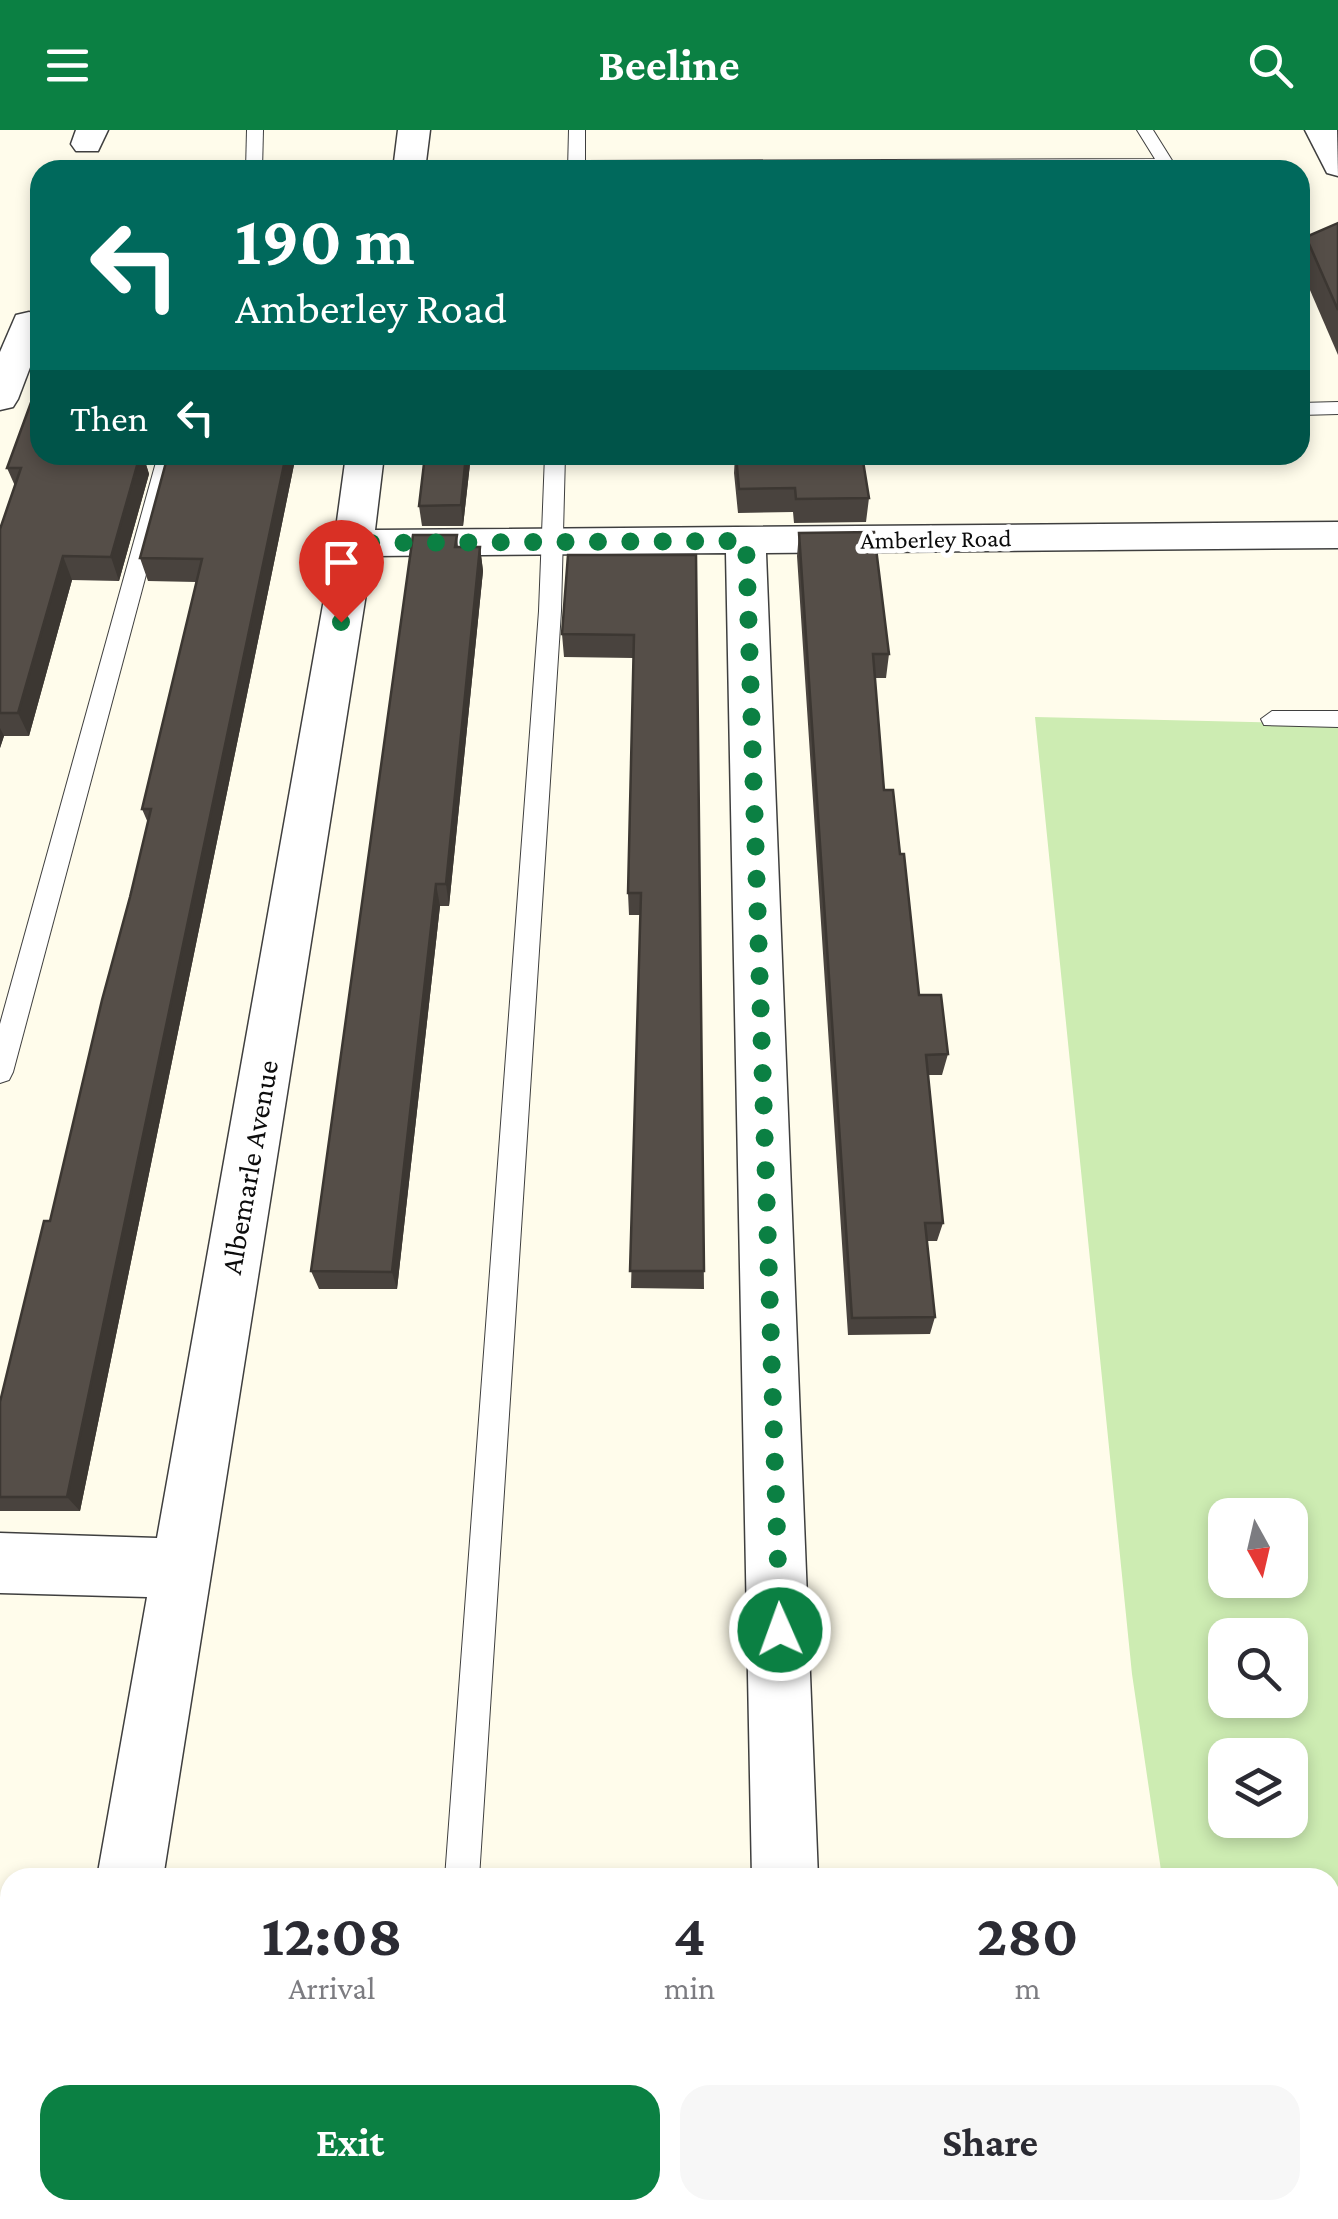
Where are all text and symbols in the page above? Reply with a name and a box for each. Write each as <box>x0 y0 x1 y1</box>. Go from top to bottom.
icon: menu <box>40 38 95 93</box>
icon: search <box>1243 38 1298 93</box>
text: Beeline <box>598 40 740 90</box>
icon: left <box>70 200 200 330</box>
text: 190 m <box>235 201 415 279</box>
text: Amberley Road <box>235 283 507 333</box>
icon: left <box>168 390 223 445</box>
text: Then <box>70 397 148 439</box>
pin <box>299 520 384 623</box>
street label: Amberley Road <box>860 524 1012 555</box>
icon: arrive <box>314 535 369 590</box>
street label: Albemarle Avenue <box>214 1057 284 1277</box>
north arrow <box>1208 1498 1308 1598</box>
map controls <box>1208 1498 1308 1838</box>
position arrow <box>728 1578 832 1682</box>
button: search <box>1208 1618 1308 1718</box>
button: layers <box>1208 1738 1308 1838</box>
text: 12:08 <box>261 1901 403 1968</box>
text: 4 <box>673 1901 706 1968</box>
text: 280 <box>977 1901 1079 1968</box>
text: Arrival <box>288 1970 375 2006</box>
text: min <box>664 1970 715 2006</box>
text: m <box>1015 1970 1040 2006</box>
button: Exit <box>40 2085 660 2200</box>
button: Share <box>680 2085 1300 2200</box>

